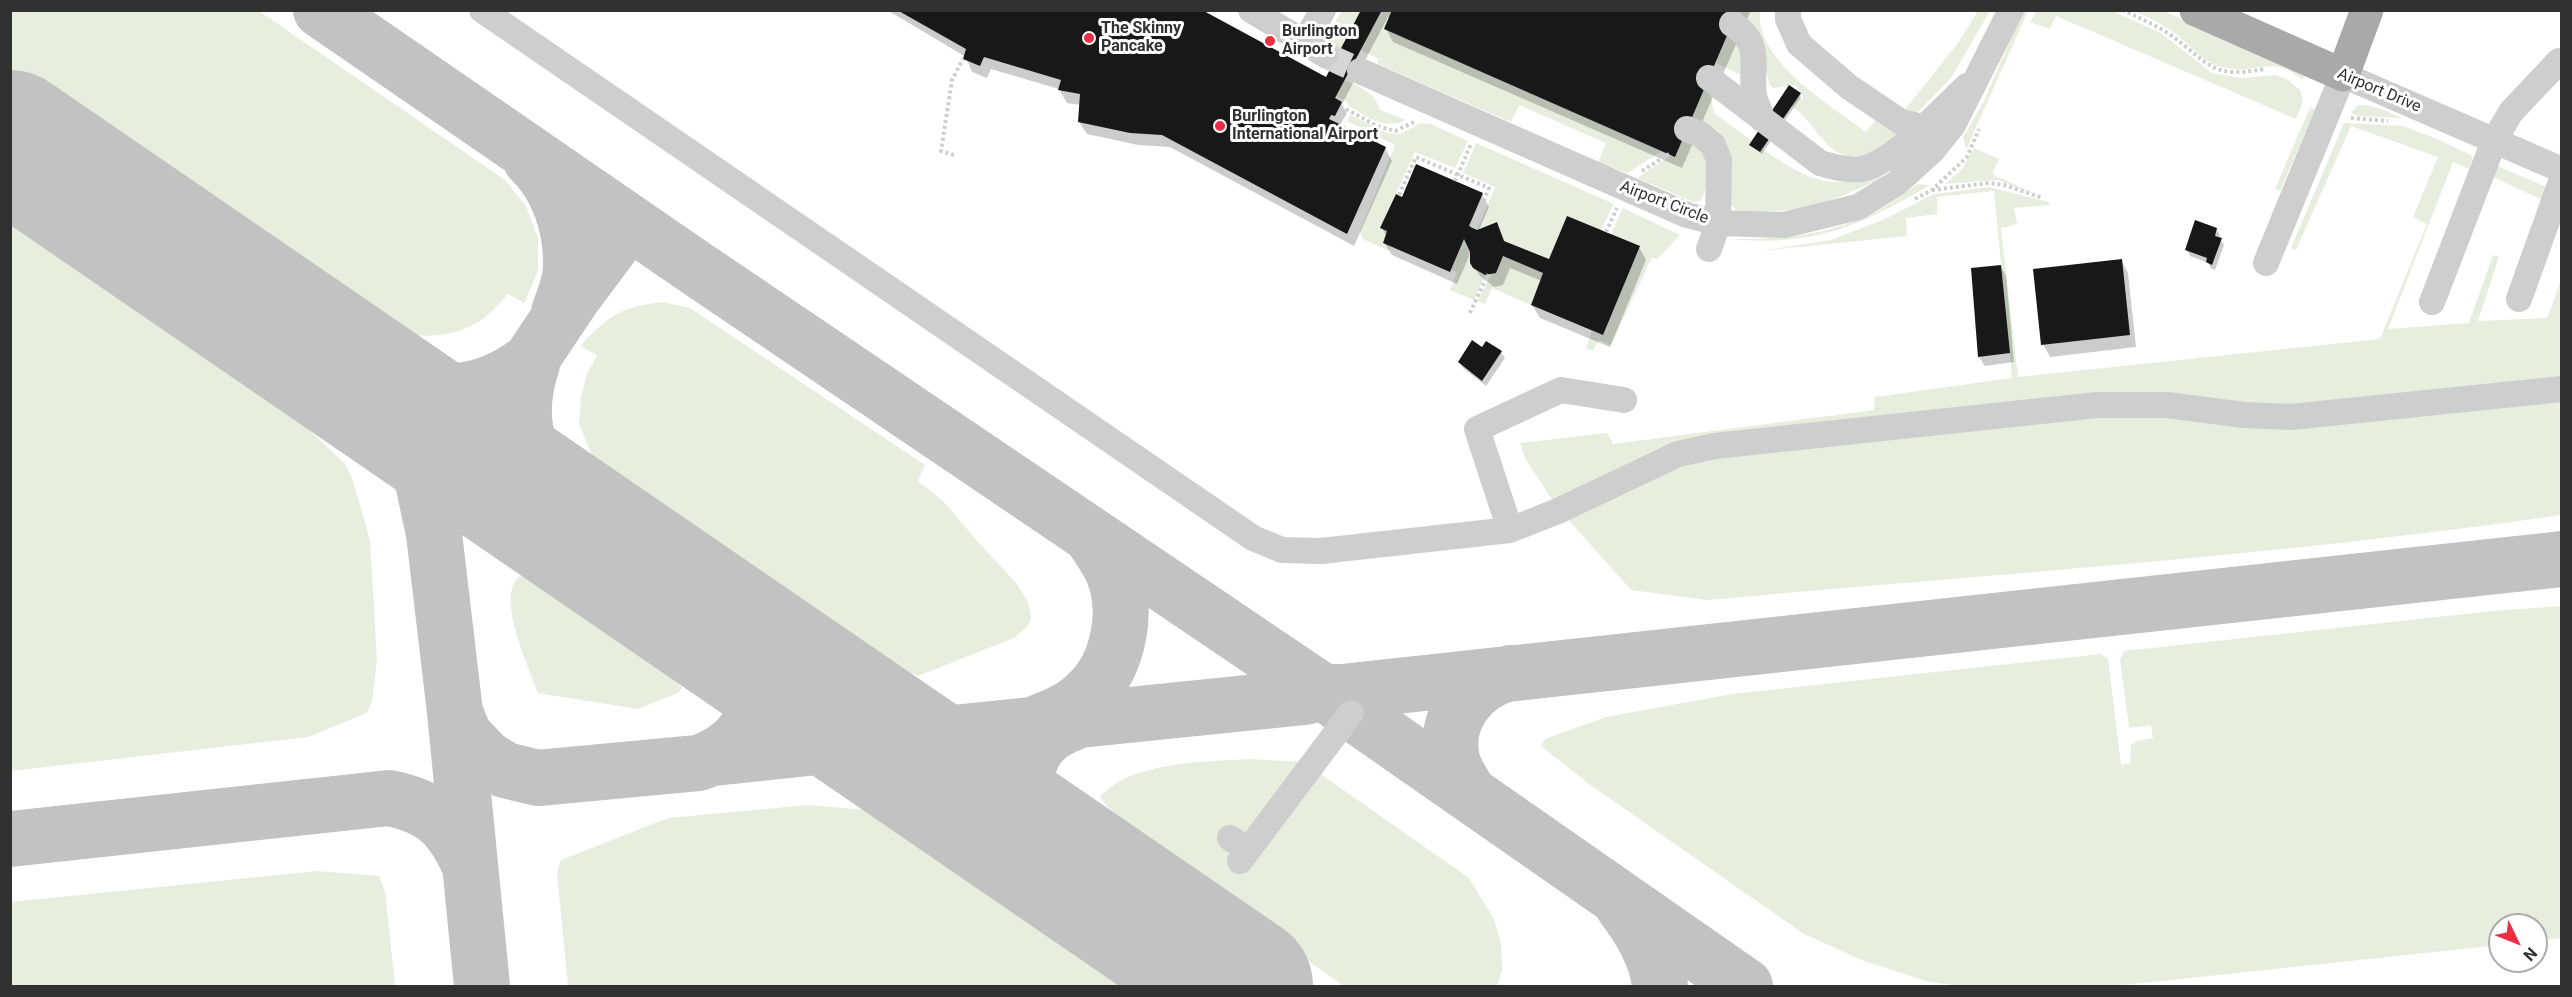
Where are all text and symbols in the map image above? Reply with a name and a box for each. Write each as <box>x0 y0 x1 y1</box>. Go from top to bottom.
place label: The Skinny Pancake <box>1101 19 1181 57</box>
place label: Burlington Airport <box>1282 22 1357 60</box>
marker: The Skinny Pancake <box>1082 31 1096 45</box>
marker: Burlington Airport <box>1263 34 1277 48</box>
street label: Airport Drive <box>2334 65 2424 117</box>
place label: Burlington International Airport <box>1232 107 1378 145</box>
marker: Burlington International Airport <box>1213 119 1227 133</box>
street label: Airport Circle <box>1617 177 1711 229</box>
north arrow <box>2488 913 2548 973</box>
text: N <box>2519 944 2541 965</box>

